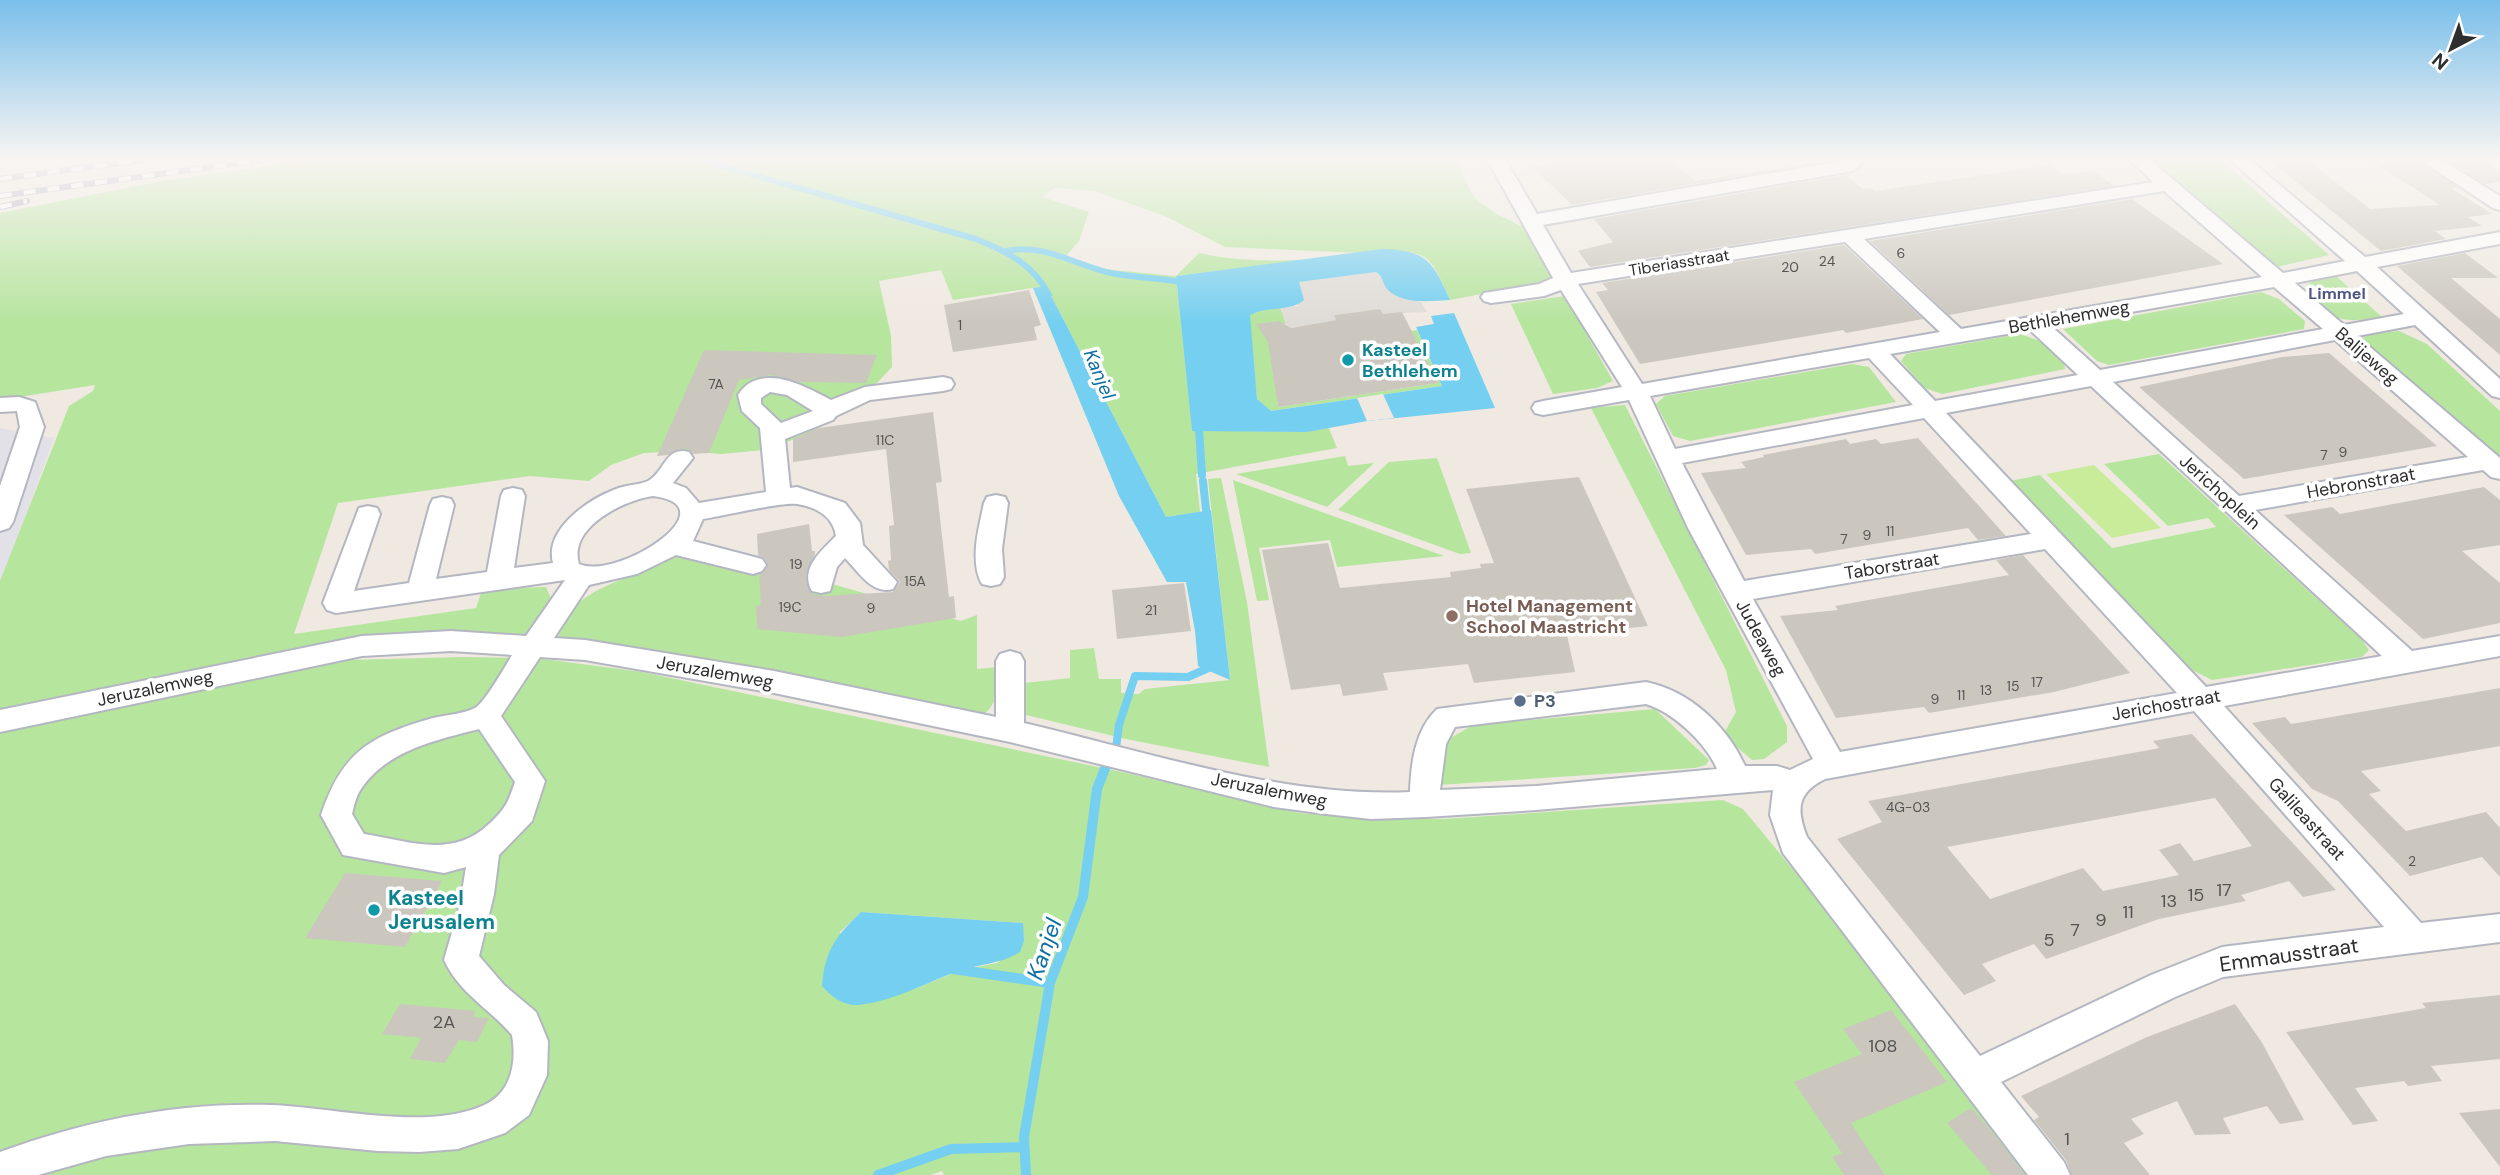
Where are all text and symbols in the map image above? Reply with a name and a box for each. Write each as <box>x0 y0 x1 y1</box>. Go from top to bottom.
north arrow <box>2416 14 2486 84</box>
text: N <box>2427 47 2454 75</box>
street label: Tiberiasstraat <box>1627 244 1731 281</box>
house number: 6 <box>1897 244 1905 262</box>
house number: 24 <box>1819 252 1836 270</box>
house number: 20 <box>1781 258 1799 276</box>
district label: Limmel <box>2308 283 2366 304</box>
street label: Bethlehemweg <box>2007 295 2131 339</box>
house number: 1 <box>958 316 962 334</box>
street label: Balijeweg <box>2330 322 2404 390</box>
place label: Kasteel Bethlehem <box>1362 338 1458 383</box>
water label: Kanjel <box>1078 345 1122 404</box>
marker: Kasteel Bethlehem <box>1340 352 1356 368</box>
house number: 7A <box>708 375 724 393</box>
house number: 11C <box>876 431 894 449</box>
house number: 9 <box>2339 443 2348 461</box>
house number: 7 <box>2320 446 2328 464</box>
street label: Jerichoplein <box>2174 449 2266 535</box>
street label: Hebronstraat <box>2305 462 2417 504</box>
house number: 11 <box>1886 522 1894 540</box>
house number: 9 <box>1863 526 1872 544</box>
house number: 7 <box>1840 530 1848 548</box>
street label: Taborstraat <box>1843 547 1941 585</box>
house number: 19 <box>789 555 803 573</box>
house number: 15A <box>904 572 926 590</box>
place label: Hotel Management School Maastricht <box>1466 594 1633 639</box>
street label: Judeaweg <box>1730 595 1792 681</box>
house number: 19C <box>778 598 802 616</box>
house number: 9 <box>867 599 876 617</box>
house number: 21 <box>1145 601 1157 619</box>
marker: Hotel Management School Maastricht <box>1444 608 1460 624</box>
street label: Jeruzalemweg <box>655 650 775 694</box>
street label: Jeruzalemweg <box>95 664 215 712</box>
house number: 17 <box>2031 673 2043 691</box>
house number: 15 <box>2007 677 2019 695</box>
house number: 13 <box>1980 681 1992 699</box>
street label: Jerichostraat <box>2110 684 2222 726</box>
house number: 11 <box>1957 686 1965 704</box>
place label: P3 <box>1534 689 1556 713</box>
house number: 9 <box>1931 690 1940 708</box>
marker: P3 <box>1512 693 1528 709</box>
street label: Jeruzalemweg <box>1209 767 1329 813</box>
street label: Galileastraat <box>2263 772 2351 866</box>
house number: 4G-03 <box>1886 798 1930 816</box>
house number: 2 <box>2408 852 2416 870</box>
house number: 17 <box>2216 878 2232 902</box>
house number: 15 <box>2188 883 2204 907</box>
place label: Kasteel Jerusalem <box>388 884 495 936</box>
house number: 13 <box>2161 889 2177 913</box>
house number: 11 <box>2122 900 2134 924</box>
marker: Kasteel Jerusalem <box>366 902 382 918</box>
house number: 9 <box>2095 908 2107 932</box>
water label: Kanjel <box>1020 914 1069 984</box>
house number: 7 <box>2070 918 2080 942</box>
house number: 5 <box>2044 928 2054 952</box>
street label: Emmausstraat <box>2218 931 2360 979</box>
house number: 2A <box>433 1010 455 1034</box>
house number: 108 <box>1869 1034 1897 1058</box>
house number: 1 <box>2064 1127 2070 1151</box>

